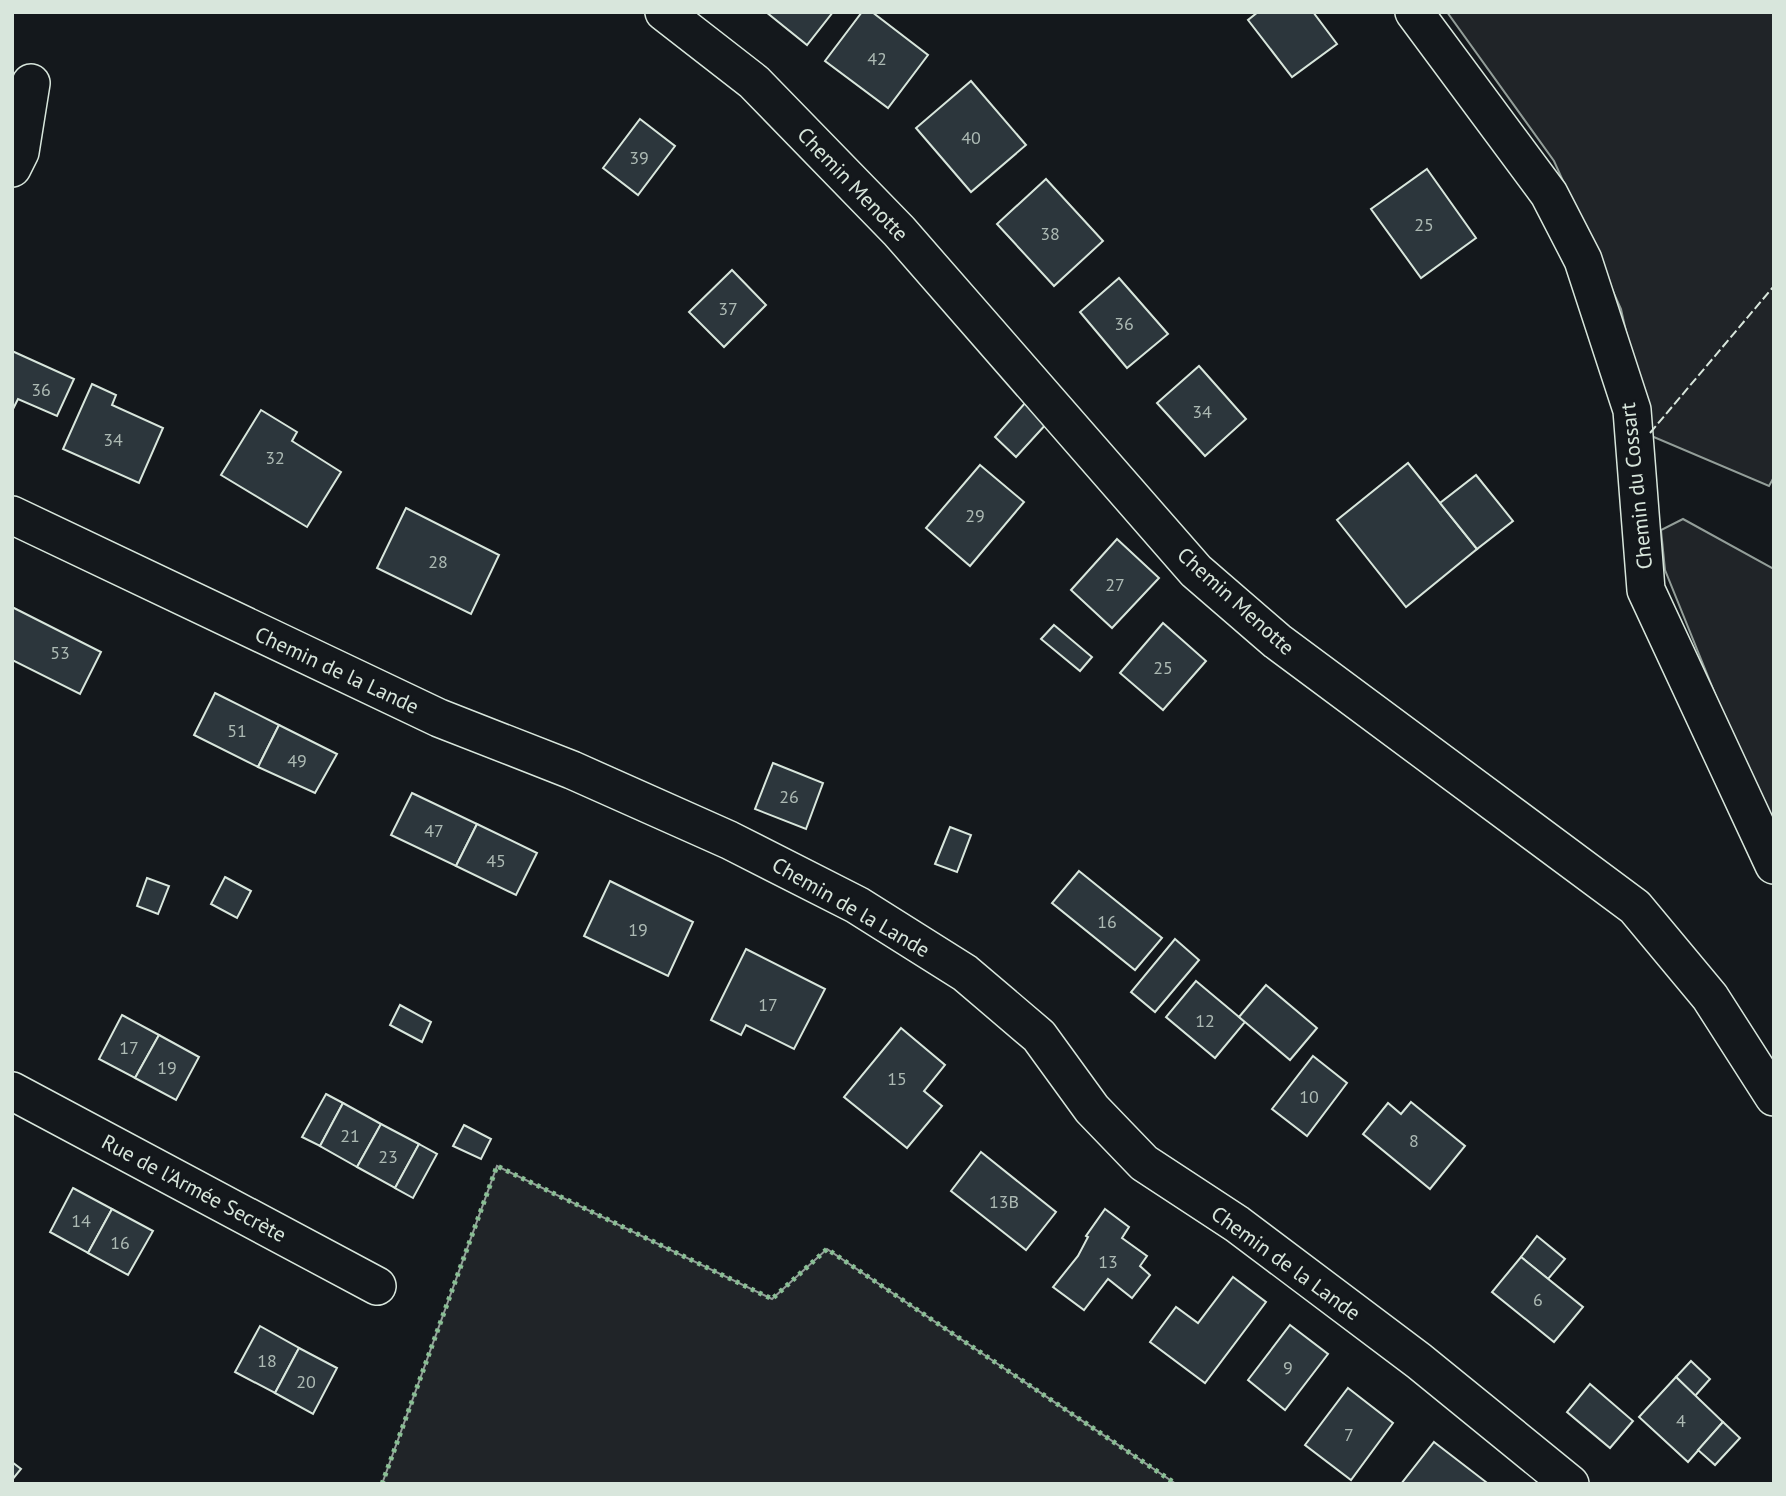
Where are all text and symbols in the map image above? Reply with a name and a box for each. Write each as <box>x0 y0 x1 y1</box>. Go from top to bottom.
house number: 42 <box>867 47 887 70</box>
street label: Chemin Menotte <box>792 121 914 247</box>
house number: 40 <box>961 126 981 149</box>
house number: 39 <box>629 146 649 169</box>
house number: 25 <box>1414 213 1434 236</box>
house number: 38 <box>1040 222 1060 245</box>
house number: 37 <box>718 297 738 320</box>
house number: 36 <box>1114 312 1134 335</box>
house number: 36 <box>31 378 51 401</box>
house number: 34 <box>1192 400 1212 423</box>
street label: Chemin du Cossart <box>1614 401 1658 571</box>
house number: 34 <box>103 428 123 451</box>
house number: 32 <box>265 446 285 469</box>
house number: 29 <box>965 504 985 527</box>
street label: Chemin Menotte <box>1172 541 1300 661</box>
house number: 28 <box>428 550 448 573</box>
house number: 27 <box>1105 573 1125 596</box>
street label: Chemin de la Lande <box>251 620 423 720</box>
house number: 53 <box>50 641 70 664</box>
house number: 25 <box>1153 656 1173 679</box>
house number: 51 <box>227 719 247 742</box>
house number: 49 <box>287 749 307 772</box>
house number: 26 <box>779 785 799 808</box>
house number: 47 <box>424 819 444 842</box>
house number: 45 <box>486 849 506 872</box>
street label: Chemin de la Lande <box>767 851 935 963</box>
house number: 16 <box>1097 910 1117 933</box>
house number: 19 <box>628 918 648 941</box>
house number: 17 <box>758 993 778 1016</box>
house number: 12 <box>1195 1009 1215 1032</box>
house number: 17 <box>119 1036 139 1059</box>
house number: 19 <box>157 1056 177 1079</box>
house number: 15 <box>887 1067 907 1090</box>
house number: 10 <box>1299 1085 1319 1108</box>
house number: 21 <box>340 1124 360 1147</box>
street label: Rue de l'Armée Secrète <box>97 1128 291 1248</box>
house number: 8 <box>1409 1129 1419 1152</box>
house number: 23 <box>378 1145 398 1168</box>
house number: 13B <box>989 1190 1019 1213</box>
street label: Chemin de la Lande <box>1206 1200 1366 1326</box>
house number: 14 <box>71 1209 91 1232</box>
house number: 16 <box>110 1231 130 1254</box>
house number: 13 <box>1098 1250 1118 1273</box>
house number: 6 <box>1533 1288 1543 1311</box>
house number: 18 <box>257 1349 277 1372</box>
house number: 9 <box>1283 1356 1293 1379</box>
house number: 20 <box>296 1370 316 1393</box>
house number: 4 <box>1676 1409 1686 1432</box>
house number: 7 <box>1344 1423 1354 1446</box>

